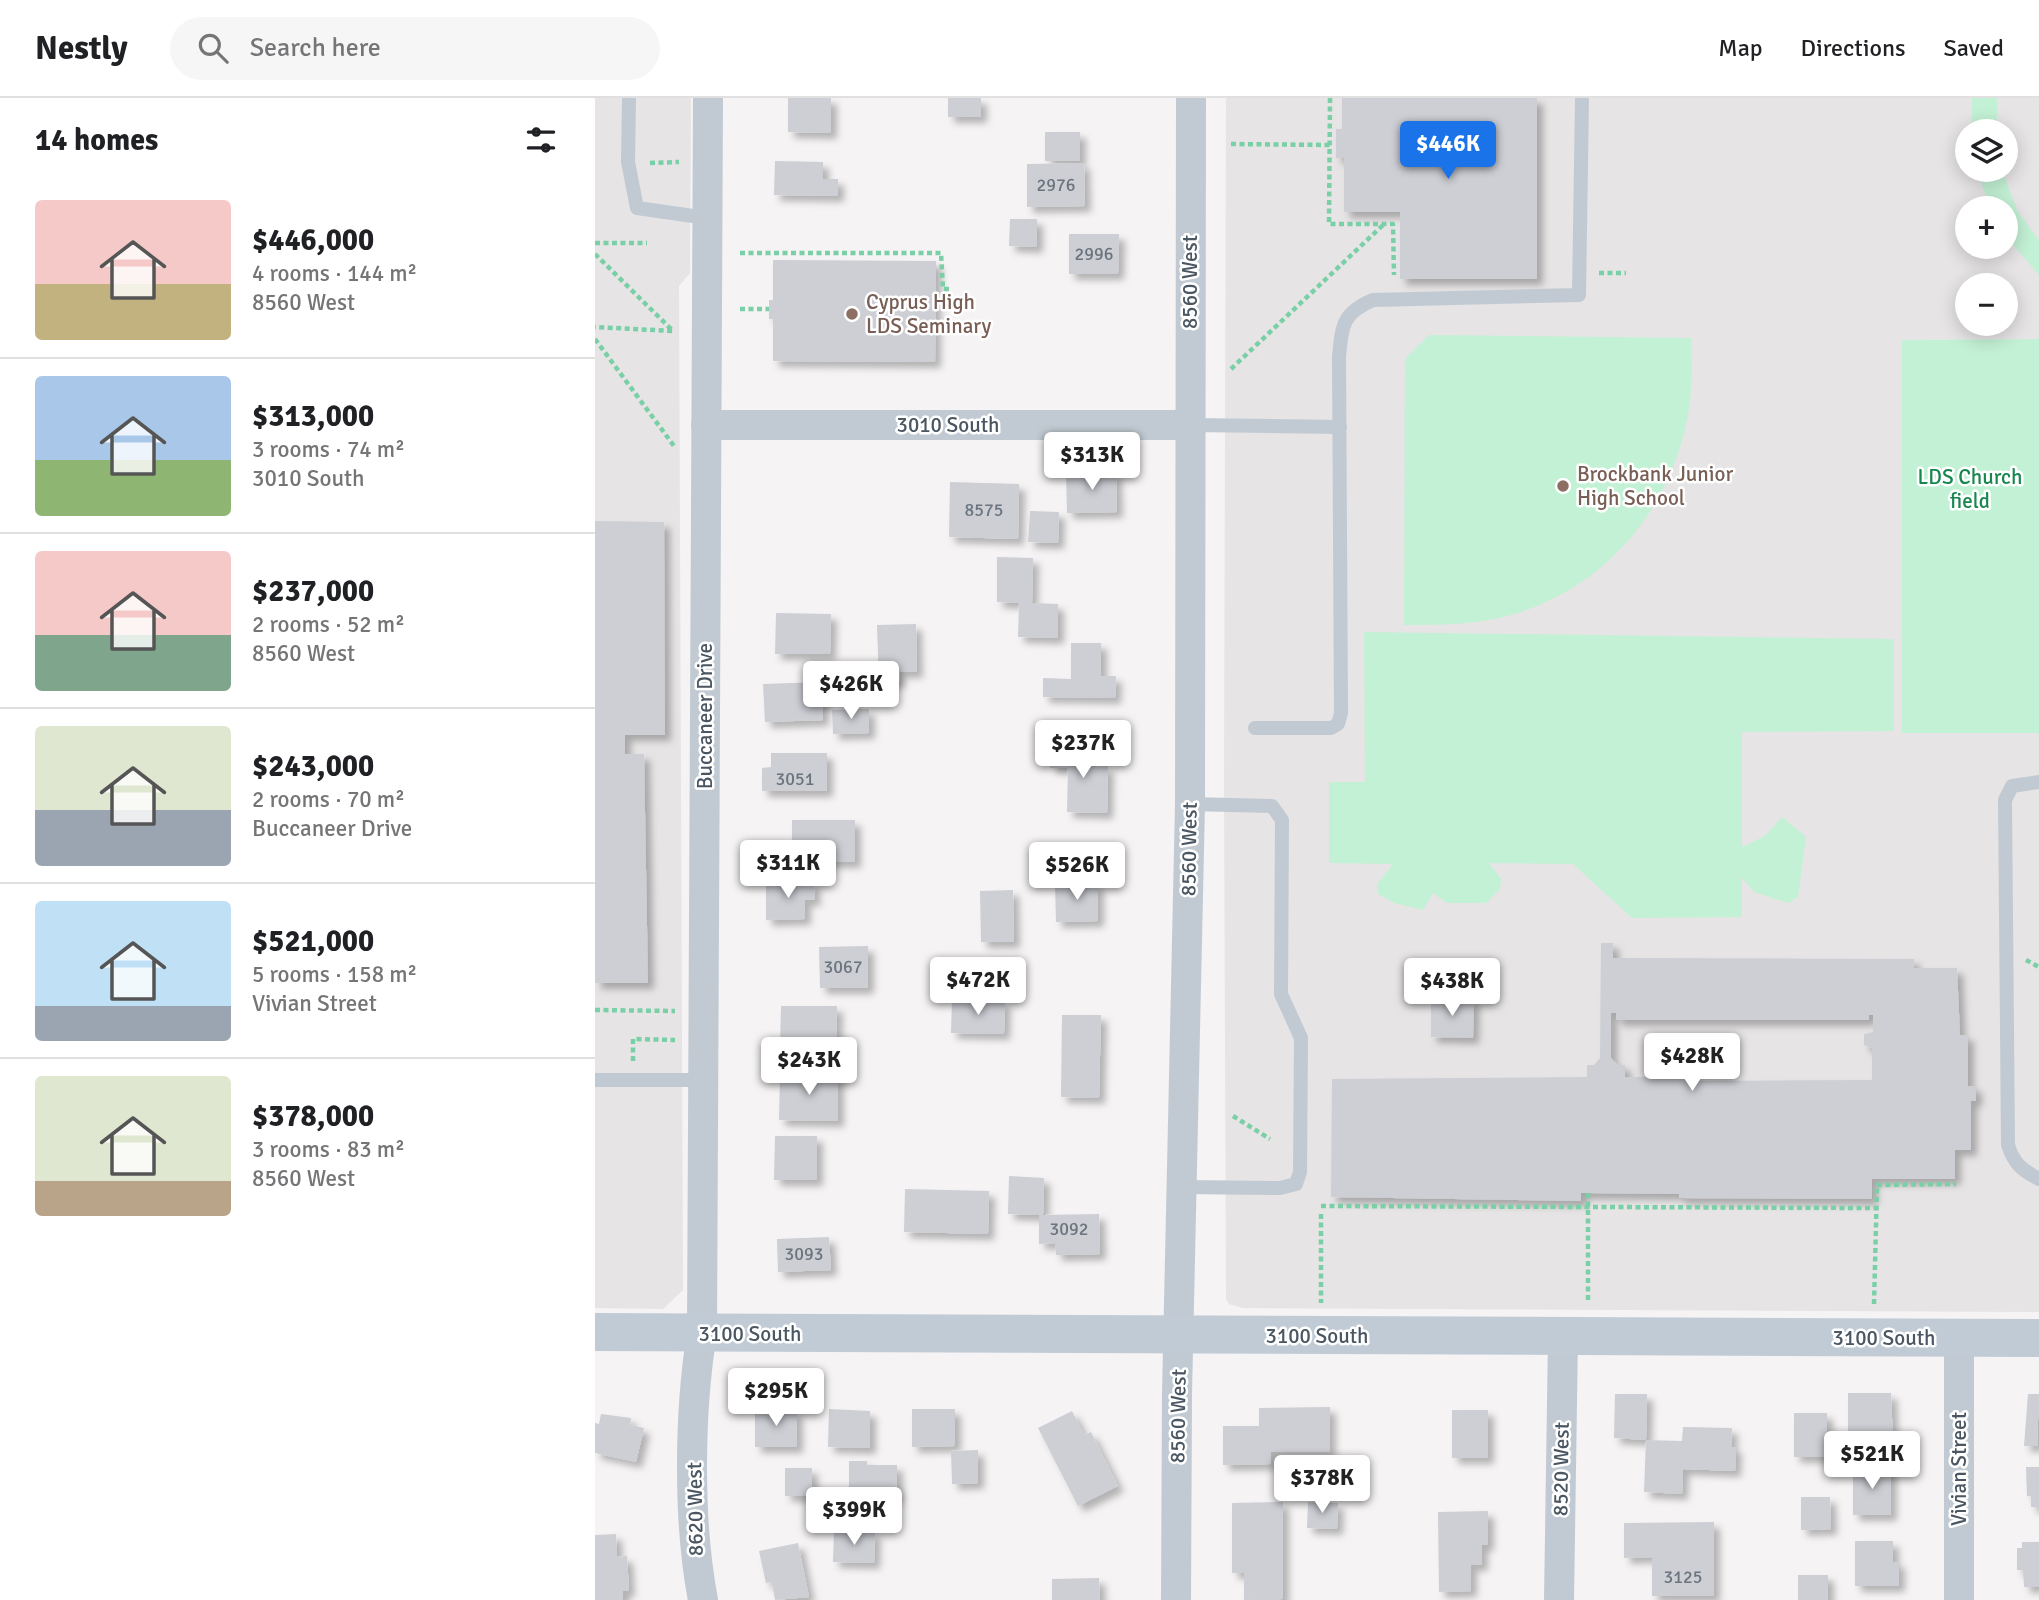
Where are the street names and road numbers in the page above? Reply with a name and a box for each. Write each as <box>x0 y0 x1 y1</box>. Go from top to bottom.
street label: 8560 West <box>1177 235 1203 329</box>
street label: 3010 South <box>897 412 999 438</box>
street label: Buccaneer Drive <box>692 643 718 789</box>
street label: 8560 West <box>1175 802 1203 896</box>
street label: 3100 South <box>699 1321 801 1347</box>
street label: 3100 South <box>1266 1323 1368 1349</box>
street label: 3100 South <box>1833 1325 1935 1351</box>
street label: 8560 West <box>1164 1369 1192 1463</box>
street label: Vivian Street <box>1946 1412 1972 1526</box>
street label: 8520 West <box>1547 1422 1575 1516</box>
street label: 8620 West <box>681 1462 709 1556</box>

